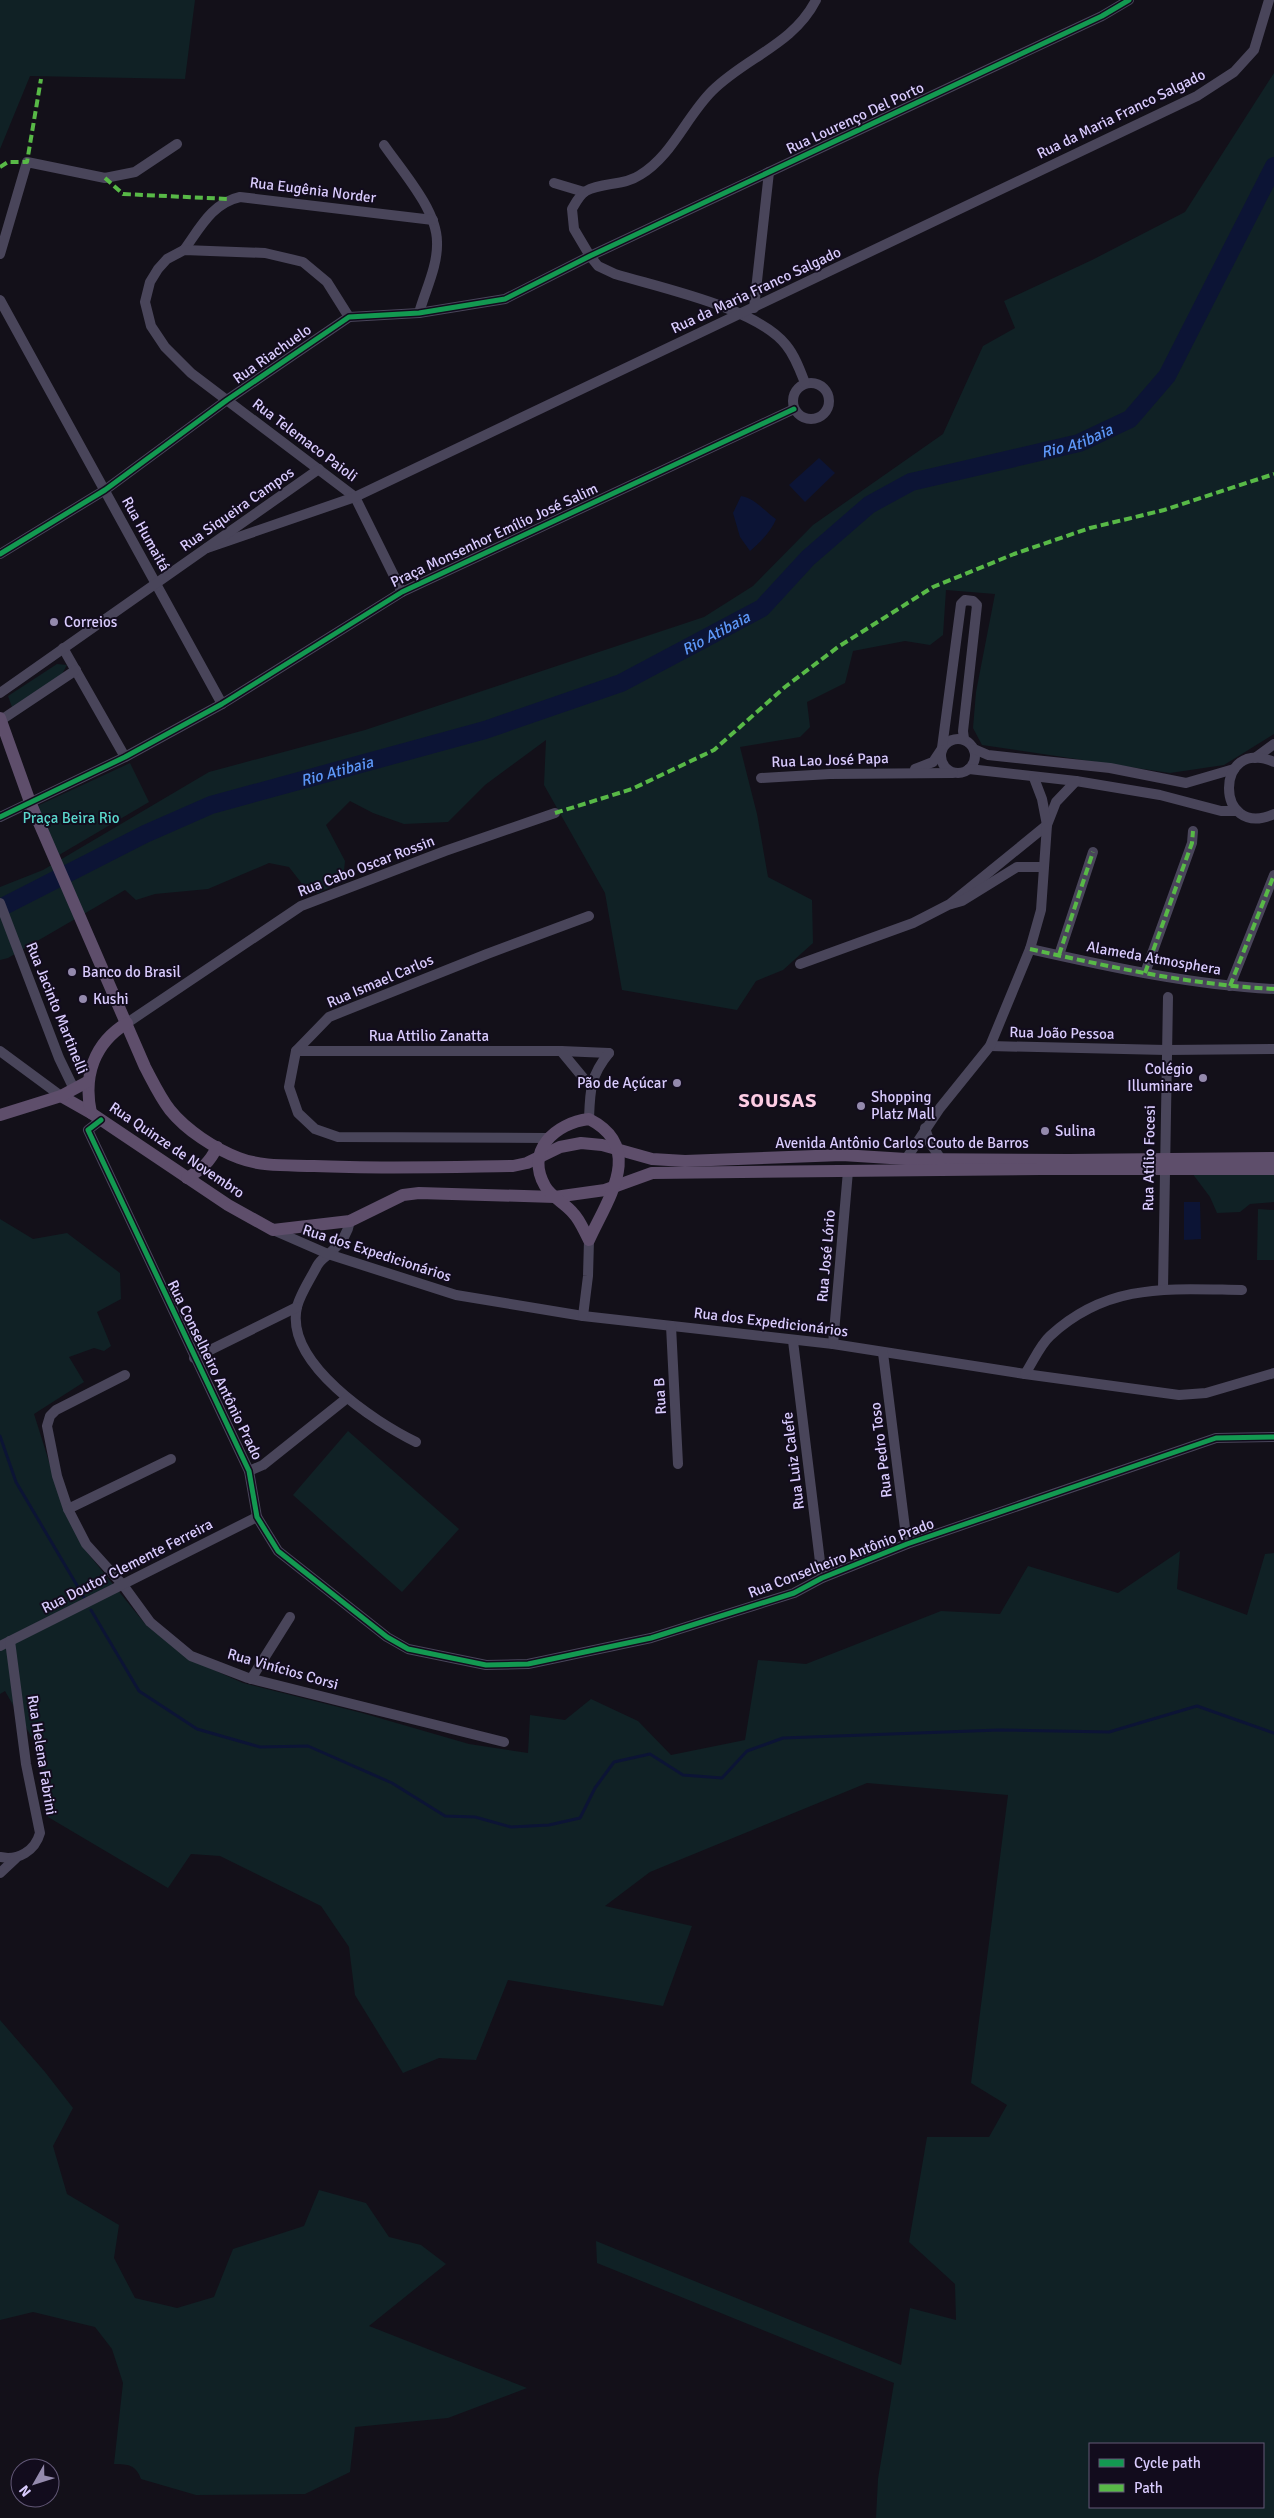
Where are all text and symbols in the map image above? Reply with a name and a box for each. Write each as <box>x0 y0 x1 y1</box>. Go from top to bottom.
street label: Rua da Maria Franco Salgado <box>1034 65 1208 163</box>
street label: Rua Lourenço Del Porto <box>783 78 927 158</box>
street label: Rua Eugênia Norder <box>249 173 378 207</box>
street label: Rua da Maria Franco Salgado <box>668 243 844 337</box>
street label: Rua Riachuelo <box>229 320 315 388</box>
street label: Rua Telemaco Paioli <box>249 395 361 485</box>
water label: Rio Atibaia <box>1039 419 1117 463</box>
street label: Rua Siqueira Campos <box>177 463 298 555</box>
street label: Praça Monsenhor Emílio José Salim <box>388 479 600 591</box>
street label: Rua Humaitá <box>118 494 174 574</box>
water label: Rio Atibaia <box>678 607 754 660</box>
place label: Correios <box>64 613 118 631</box>
marker: Correios <box>48 616 60 628</box>
street label: Rua Lao José Papa <box>771 749 889 771</box>
water label: Rio Atibaia <box>298 752 376 791</box>
park label: Praça Beira Rio <box>22 809 120 827</box>
street label: Rua Cabo Oscar Rossin <box>295 832 437 900</box>
street label: Alameda Atmosphera <box>1085 937 1223 979</box>
street label: Rua Jacinto Martinelli <box>22 939 92 1077</box>
street label: Rua Ismael Carlos <box>324 950 436 1012</box>
place label: Banco do Brasil <box>82 963 181 981</box>
marker: Banco do Brasil <box>66 966 78 978</box>
place label: Kushi <box>93 990 129 1008</box>
marker: Kushi <box>77 993 89 1005</box>
street label: Rua João Pessoa <box>1009 1023 1115 1043</box>
street label: Rua Attilio Zanatta <box>369 1027 489 1045</box>
place label: Colégio Illuminare <box>1127 1060 1193 1095</box>
marker: Colégio Illuminare <box>1197 1072 1209 1084</box>
place label: Pão de Açúcar <box>577 1074 667 1092</box>
marker: Pão de Açúcar <box>671 1077 683 1089</box>
district label: SOUSAS <box>739 1088 817 1113</box>
place label: Shopping Platz Mall <box>871 1088 935 1123</box>
street label: Rua Quinze de Novembro <box>106 1098 248 1202</box>
marker: Shopping Platz Mall <box>855 1100 867 1112</box>
street label: Rua Atílio Focesi <box>1139 1105 1159 1211</box>
place label: Sulina <box>1055 1122 1096 1140</box>
marker: Sulina <box>1039 1125 1051 1137</box>
street label: Avenida Antônio Carlos Couto de Barros <box>775 1134 1029 1152</box>
street label: Rua José Lório <box>813 1209 839 1303</box>
street label: Rua dos Expedicionários <box>300 1220 454 1286</box>
street label: Rua Conselheiro Antônio Prado <box>164 1277 267 1463</box>
street label: Rua dos Expedicionários <box>693 1304 850 1340</box>
street label: Rua B <box>650 1377 670 1415</box>
street label: Rua Pedro Toso <box>866 1401 896 1499</box>
street label: Rua Luiz Calefe <box>778 1411 808 1511</box>
street label: Rua Conselheiro Antônio Prado <box>745 1514 937 1602</box>
street label: Rua Doutor Clemente Ferreira <box>38 1515 216 1617</box>
street label: Rua Vinícios Corsi <box>225 1645 341 1693</box>
street label: Rua Helena Fabrini <box>24 1694 60 1816</box>
legend <box>1089 2443 1264 2508</box>
text: Cycle path <box>1134 2454 1201 2472</box>
north arrow <box>10 2458 60 2508</box>
text: Path <box>1134 2479 1163 2497</box>
text: N <box>16 2482 35 2500</box>

